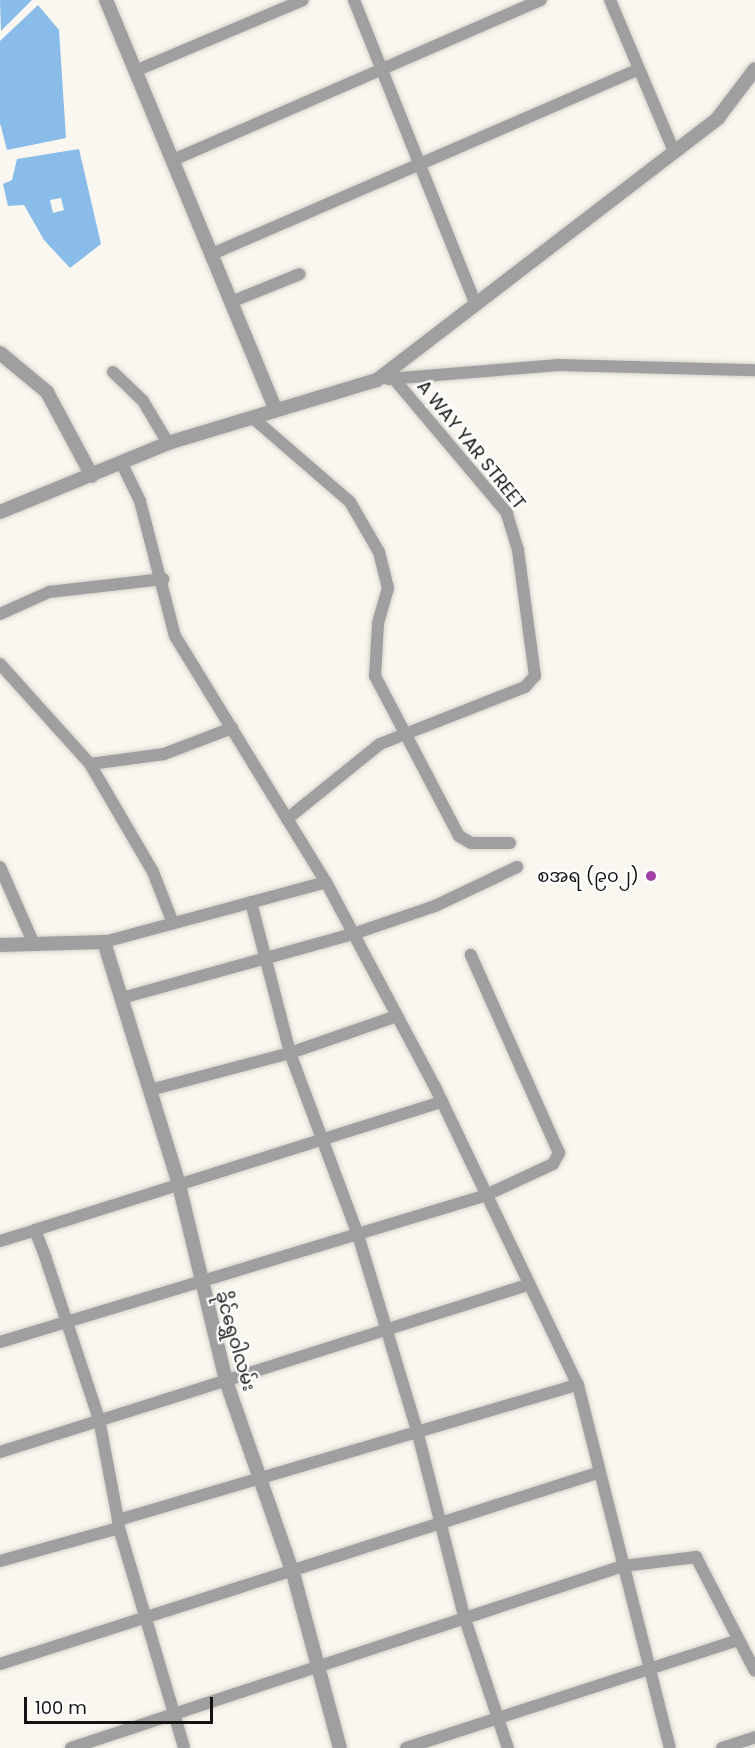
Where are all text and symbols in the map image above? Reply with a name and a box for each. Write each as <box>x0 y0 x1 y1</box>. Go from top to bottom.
street label: A WAY YAR STREET <box>412 376 530 514</box>
place label: စအရ (၉၀၂) <box>537 865 639 887</box>
marker: စအရ (၉၀၂) <box>644 869 658 883</box>
street label: ခိုင်ရွှေဝါလမ်း <box>210 1289 260 1393</box>
scale bar <box>27 1685 216 1723</box>
text: 100 m <box>35 1695 87 1720</box>

